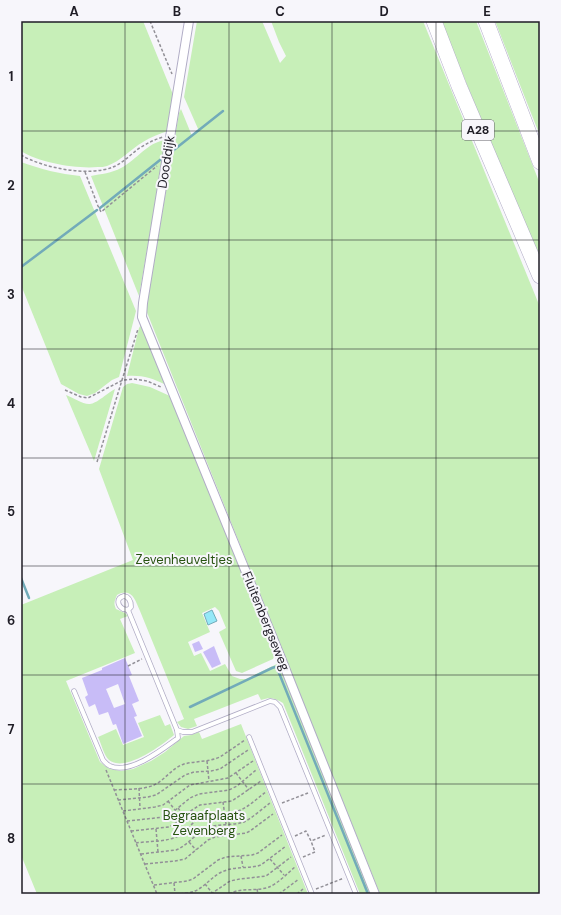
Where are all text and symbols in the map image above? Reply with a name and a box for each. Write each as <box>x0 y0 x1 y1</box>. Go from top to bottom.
text: A <box>69 3 79 20</box>
text: B <box>173 3 181 20</box>
text: C <box>275 3 285 20</box>
text: D <box>379 3 389 20</box>
text: E <box>483 3 491 20</box>
text: 1 <box>9 68 13 85</box>
road number: A28 <box>462 120 494 140</box>
street label: Dooddijk <box>153 134 179 190</box>
text: 2 <box>7 177 15 194</box>
text: 3 <box>7 286 15 303</box>
text: 4 <box>7 395 15 412</box>
text: 5 <box>7 503 15 520</box>
park label: Zevenheuveltjes <box>136 551 232 568</box>
street label: Fluitenbergseweg <box>238 569 294 673</box>
text: 6 <box>7 612 15 629</box>
text: 7 <box>8 721 15 738</box>
park label: Begraafplaats Zevenberg <box>163 807 245 839</box>
text: 8 <box>7 830 15 847</box>

